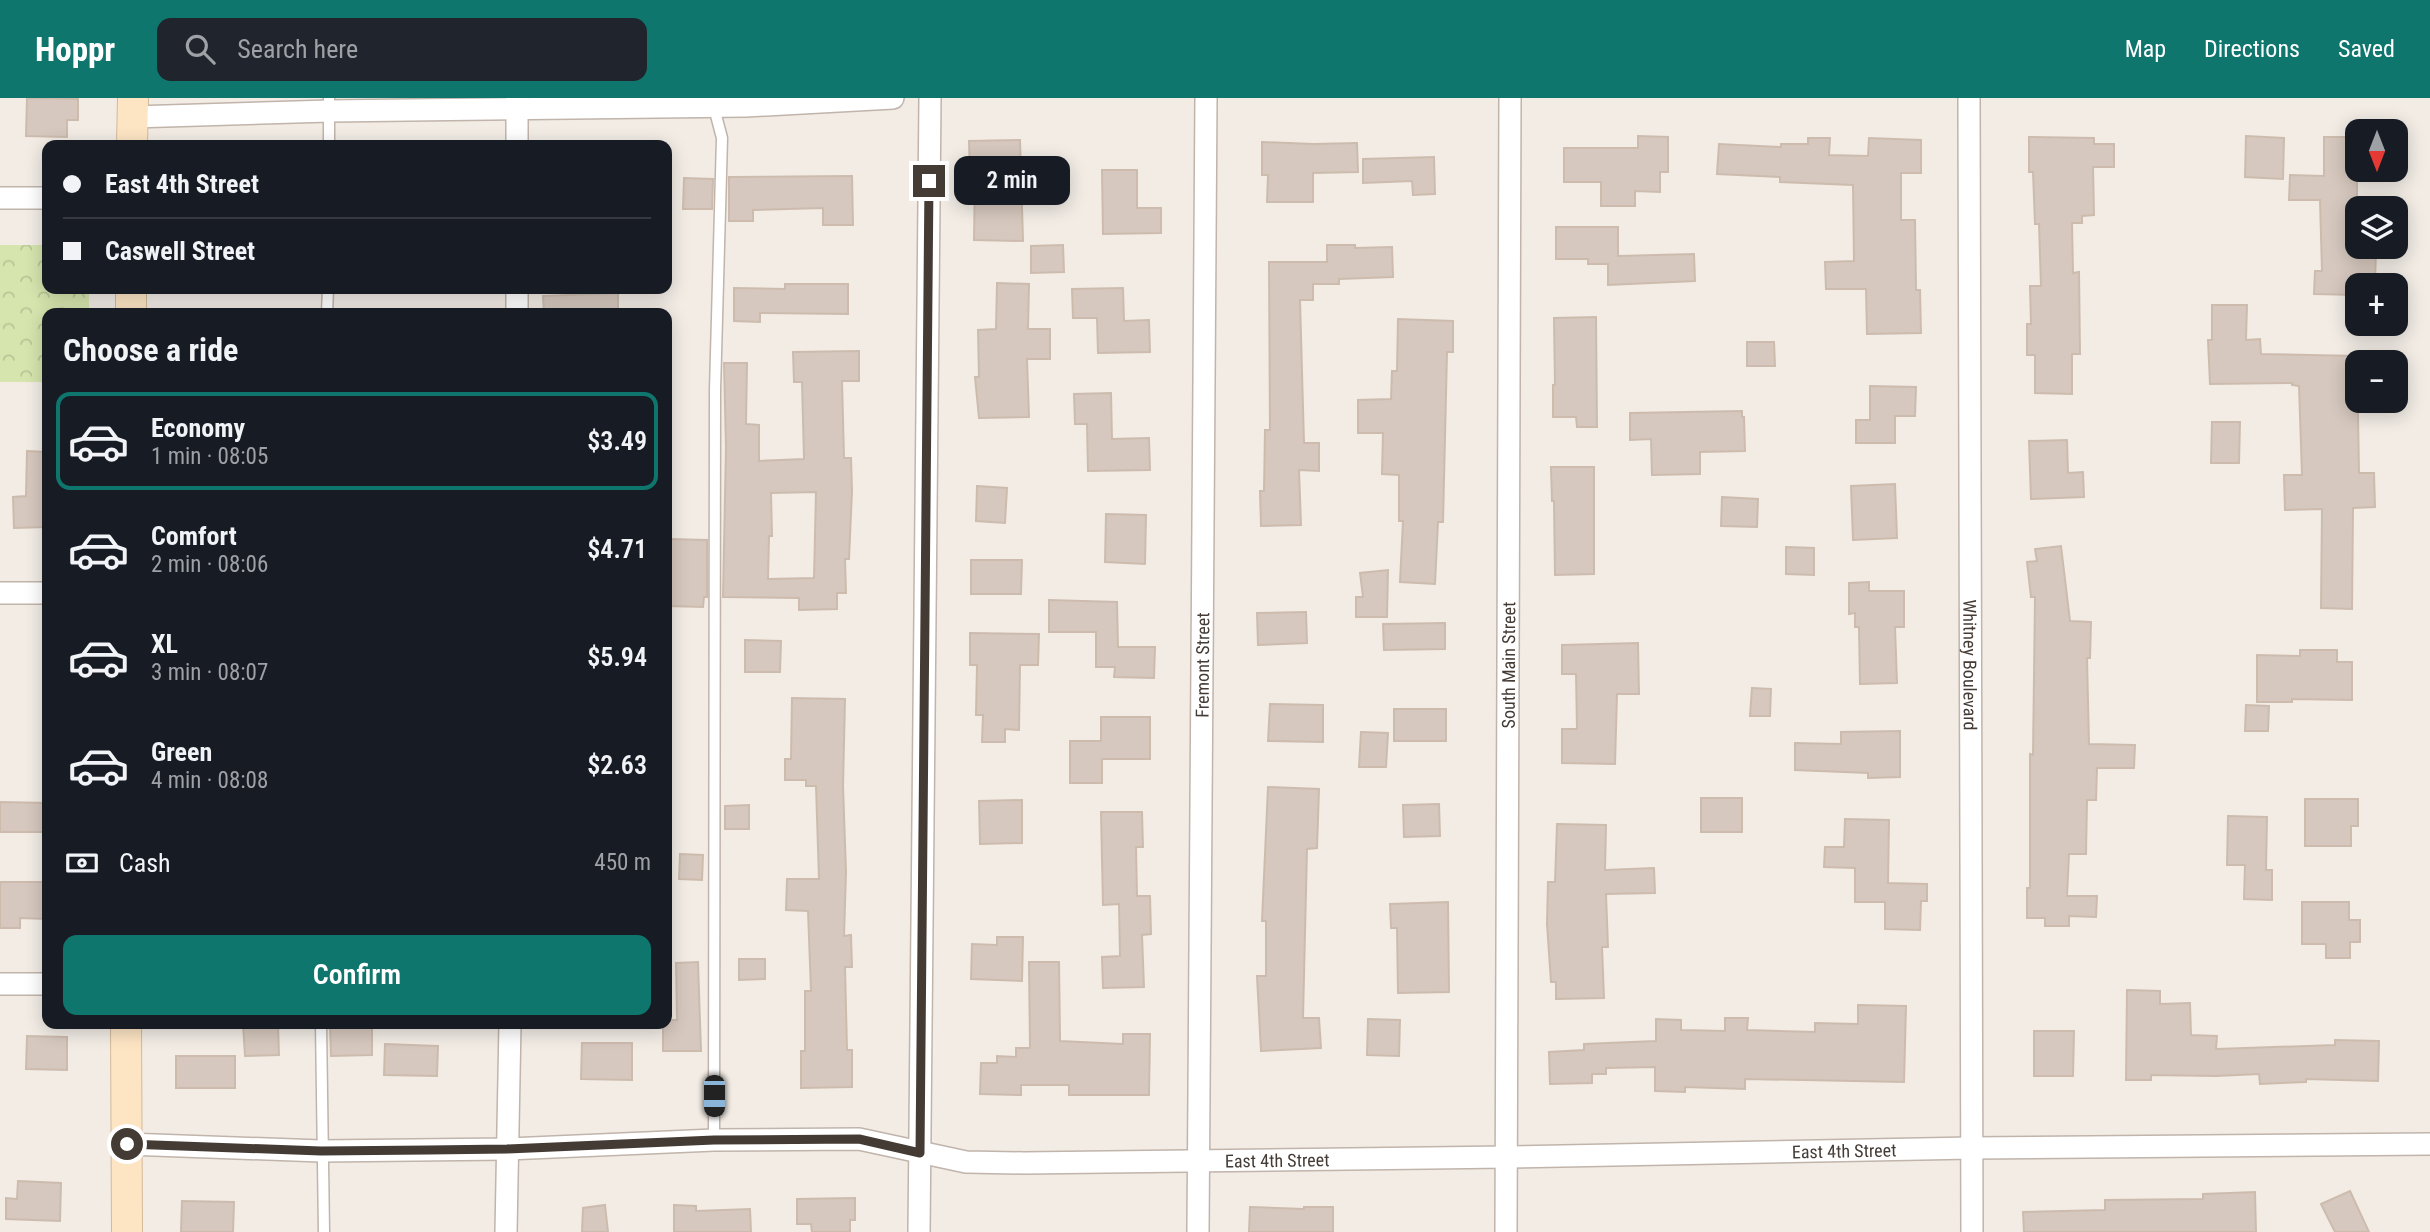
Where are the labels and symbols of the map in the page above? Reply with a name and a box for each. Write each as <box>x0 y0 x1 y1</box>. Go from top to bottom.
north arrow <box>2345 119 2408 182</box>
callout: 2 min <box>954 156 1069 206</box>
route end <box>913 165 945 197</box>
street label: Whitney Boulevard <box>1960 599 1981 731</box>
street label: South Main Street <box>1497 602 1519 728</box>
street label: Fremont Street <box>1191 612 1213 718</box>
car <box>704 1075 725 1117</box>
route start <box>111 1128 143 1160</box>
street label: East 4th Street <box>1792 1139 1897 1162</box>
street label: East 4th Street <box>1225 1149 1330 1171</box>

